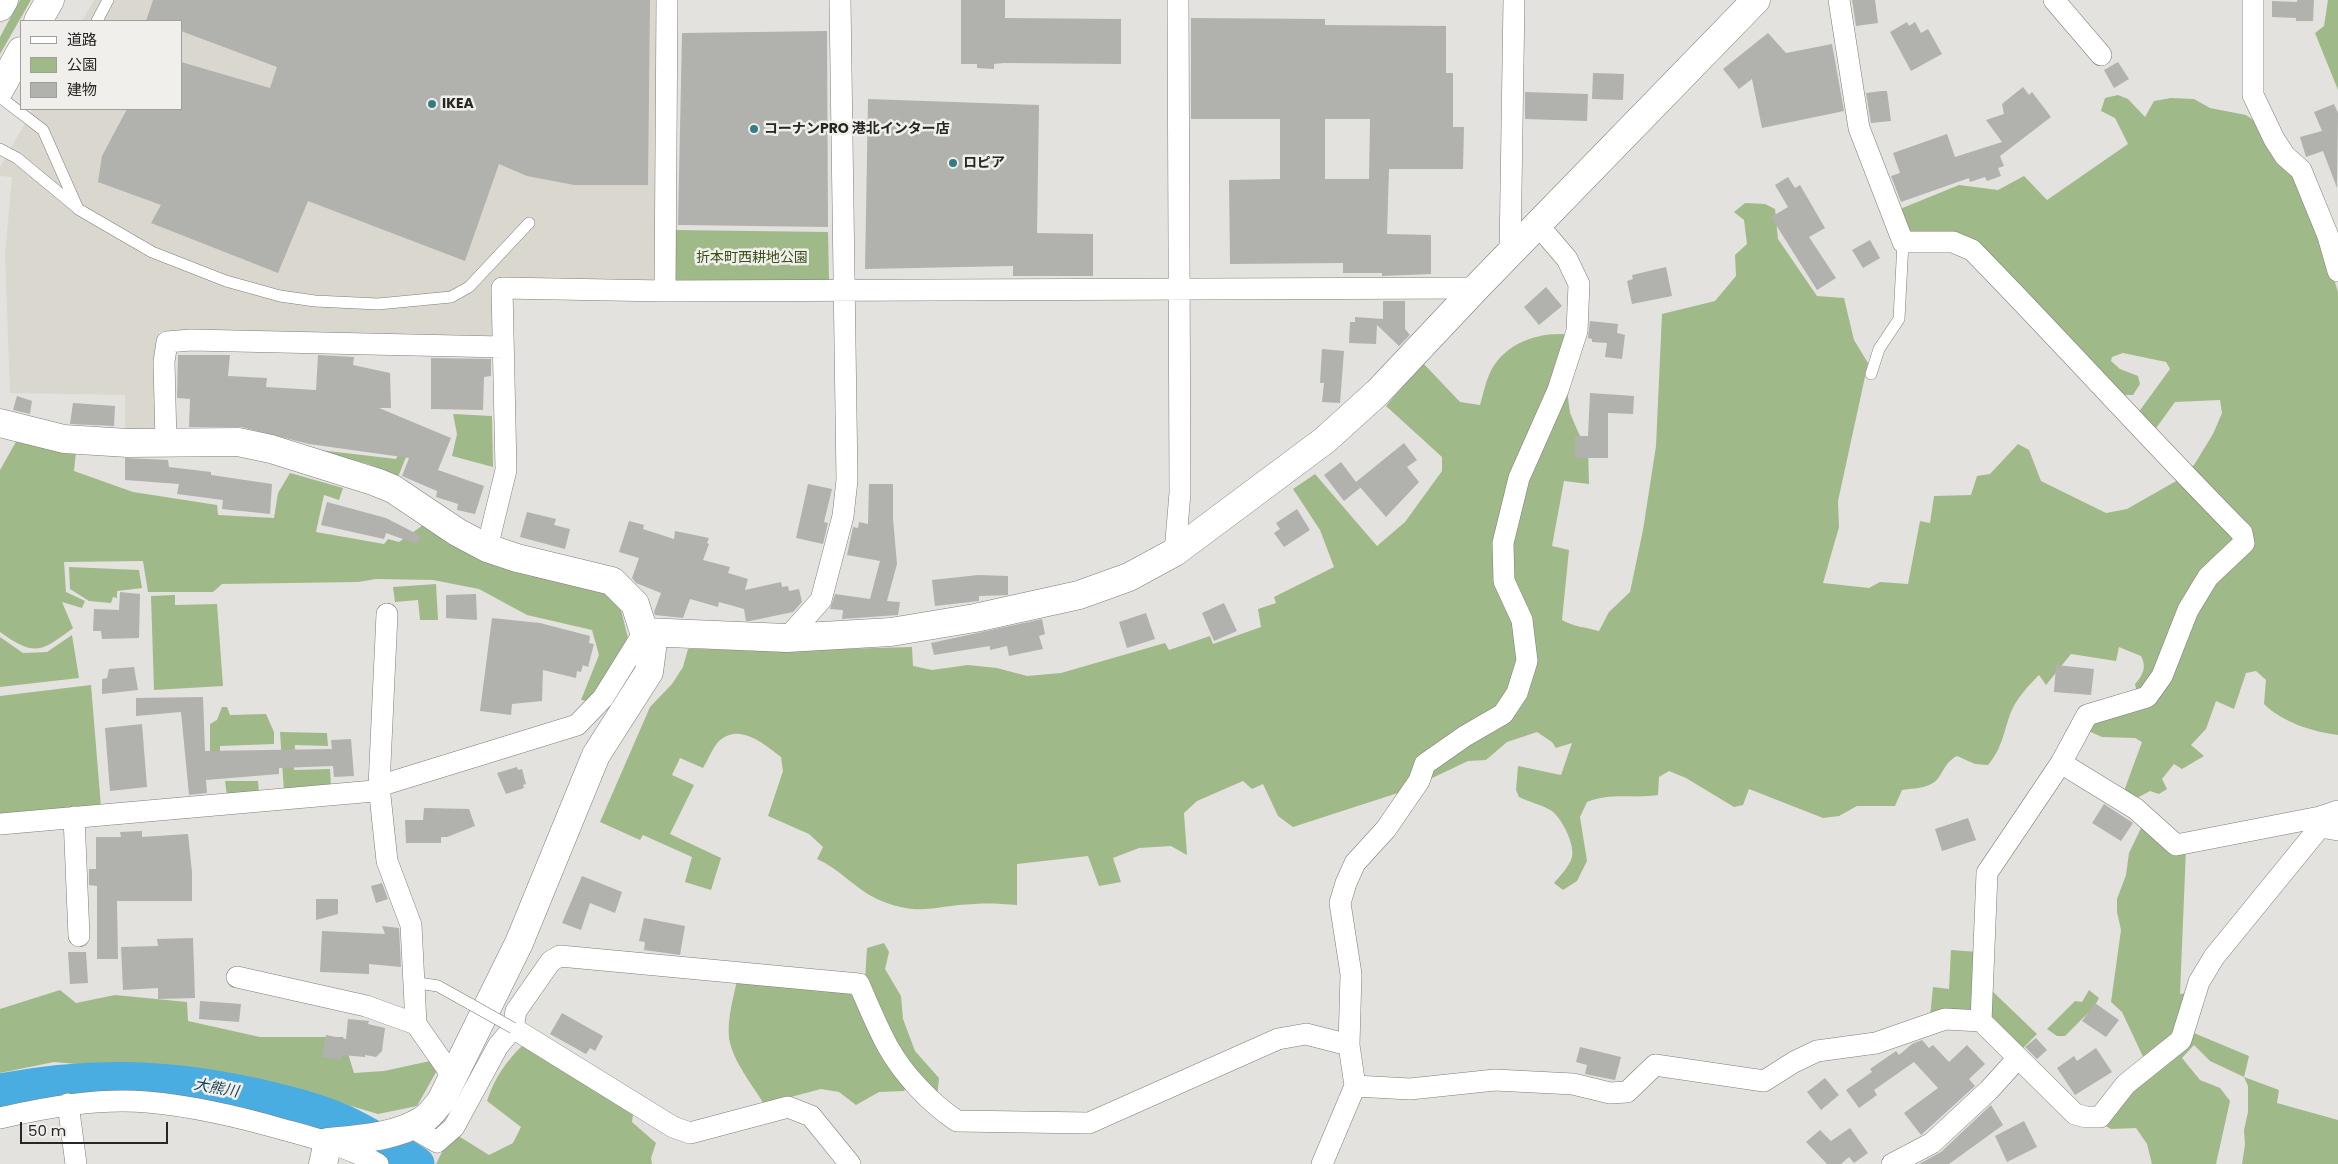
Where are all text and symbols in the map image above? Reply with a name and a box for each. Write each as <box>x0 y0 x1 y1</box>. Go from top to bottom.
legend <box>20 20 182 110</box>
text: 道路 <box>67 29 97 50</box>
text: 公園 <box>67 54 97 75</box>
text: 建物 <box>67 79 97 100</box>
place label: IKEA <box>442 96 474 112</box>
marker: IKEA <box>426 98 438 110</box>
place label: コーナンPRO 港北インター店 <box>764 121 950 137</box>
marker: コーナンPRO 港北インター店 <box>748 123 760 135</box>
place label: ロピア <box>963 155 1005 171</box>
marker: ロピア <box>947 157 959 169</box>
park label: 折本町西耕地公園 <box>696 250 808 266</box>
water label: 大熊川 <box>192 1076 240 1102</box>
scale bar <box>22 1112 170 1144</box>
text: 50 m <box>28 1120 66 1141</box>

